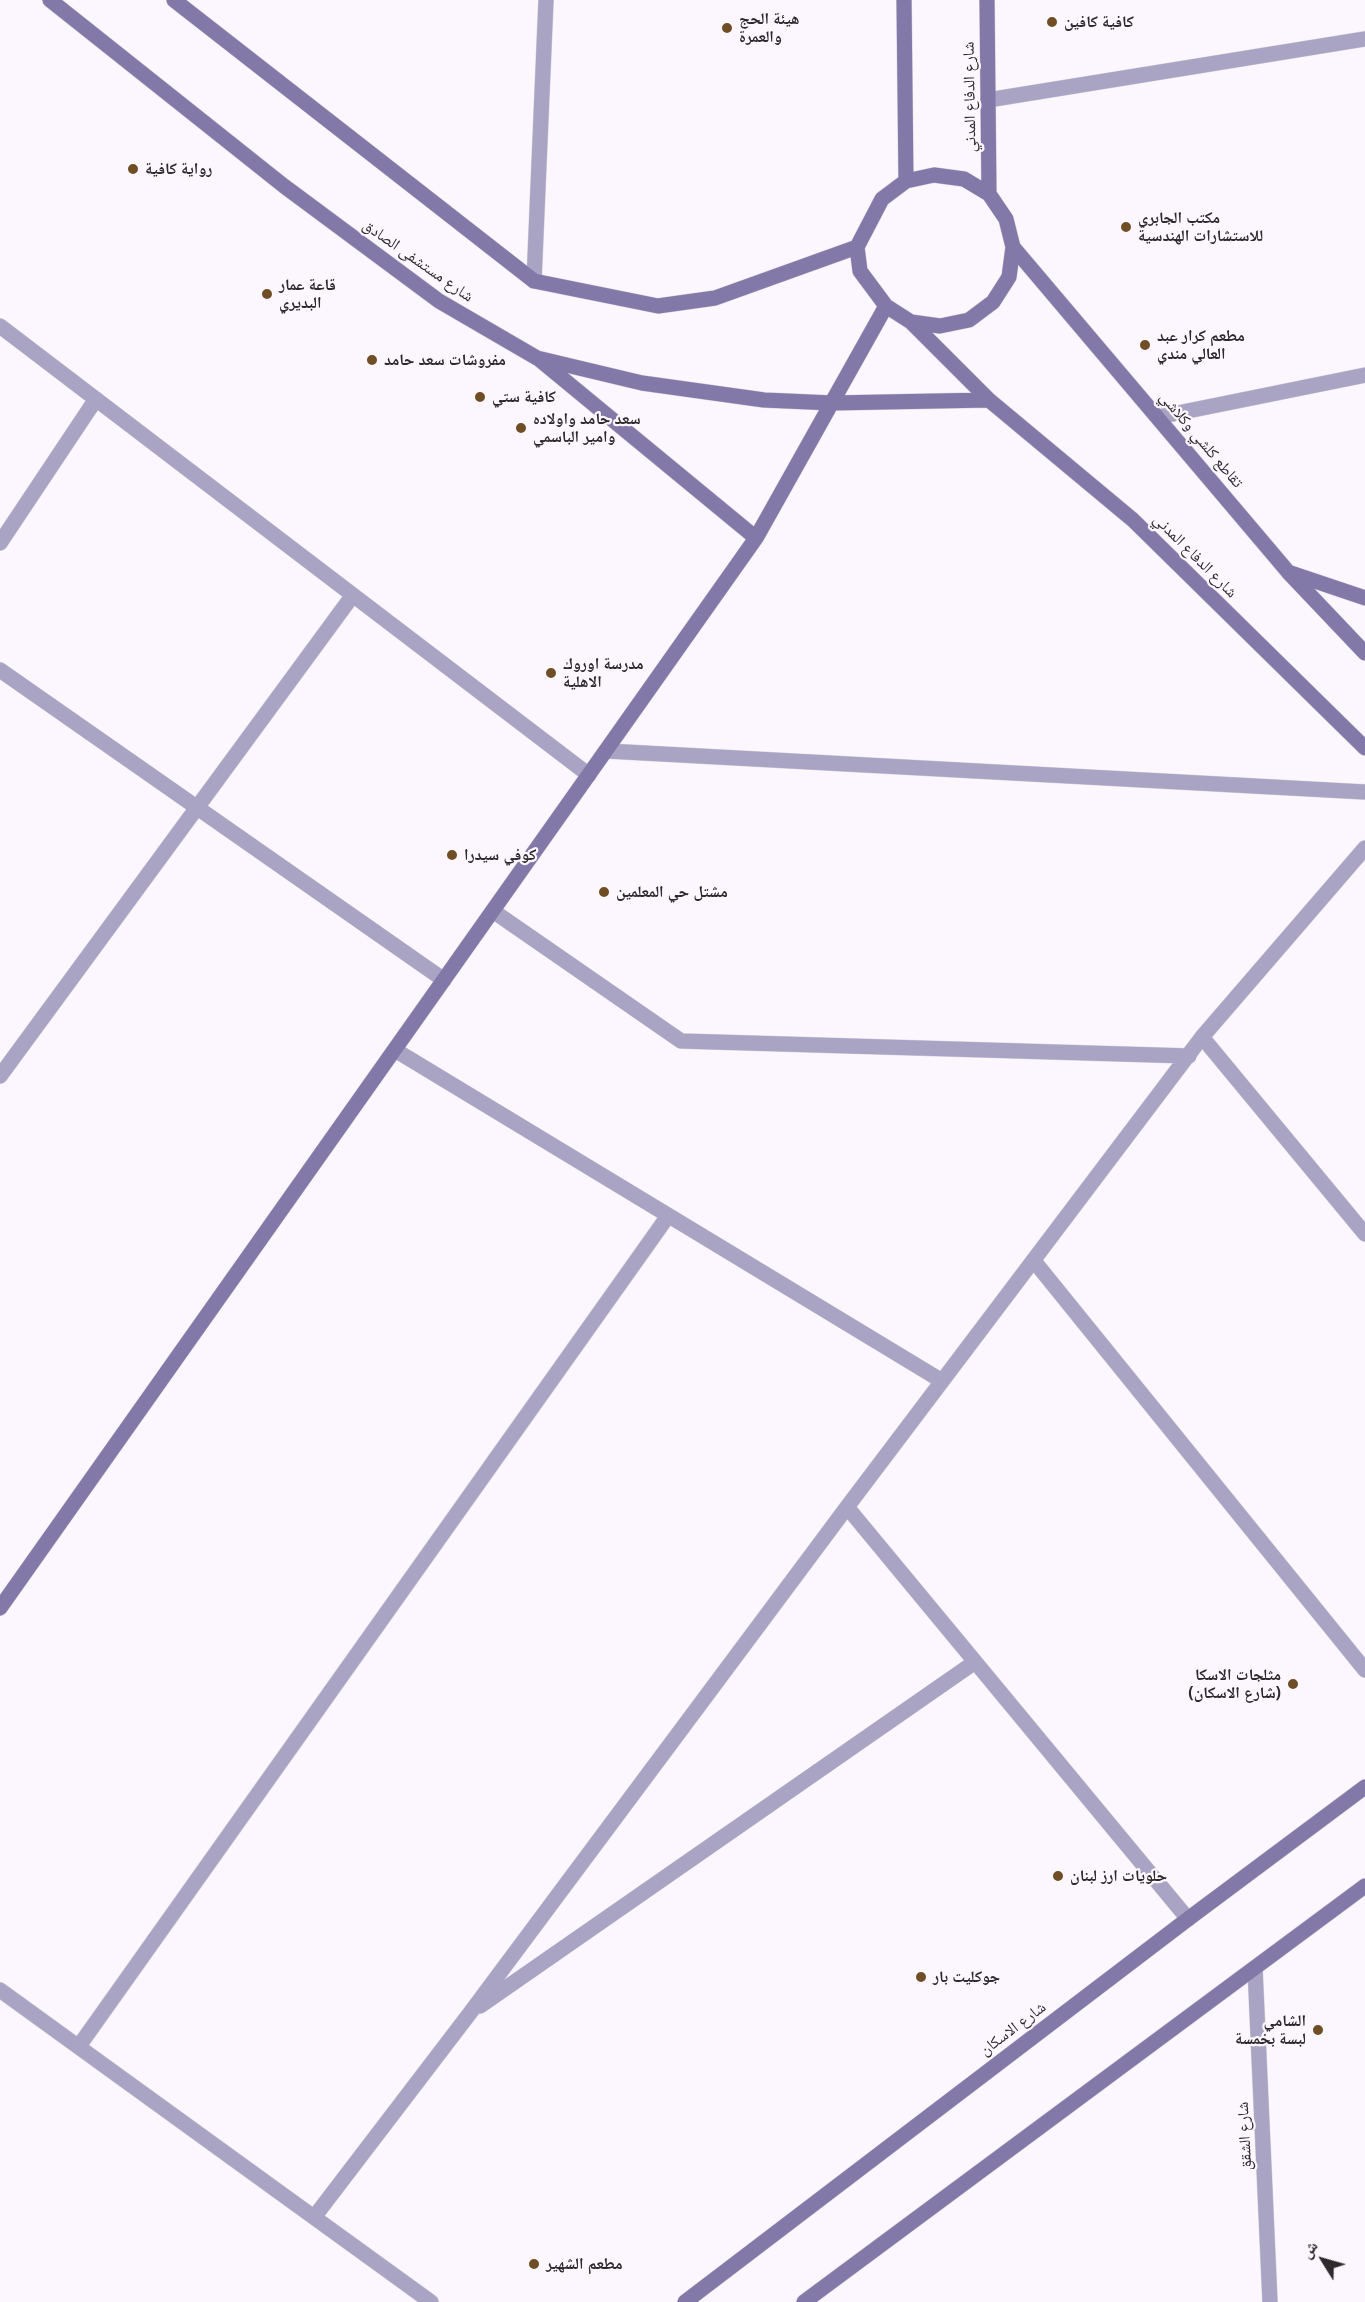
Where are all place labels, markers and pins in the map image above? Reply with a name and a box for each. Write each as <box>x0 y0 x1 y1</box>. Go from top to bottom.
place label: هيئة الحج والعمرة <box>739 9 799 47</box>
place label: كافية كافين <box>1064 12 1134 32</box>
marker: كافية كافين <box>1045 15 1059 29</box>
marker: هيئة الحج والعمرة <box>720 21 734 35</box>
place label: رواية كافية <box>145 159 212 179</box>
marker: رواية كافية <box>126 162 140 176</box>
place label: مكتب الجابري للاستشارات الهندسية <box>1138 208 1263 246</box>
marker: مكتب الجابري للاستشارات الهندسية <box>1119 220 1133 234</box>
place label: قاعة عمار البديري <box>279 275 336 313</box>
marker: قاعة عمار البديري <box>260 287 274 301</box>
place label: مطعم كرار عبد العالي مندي <box>1157 326 1245 364</box>
marker: مطعم كرار عبد العالي مندي <box>1138 338 1152 352</box>
place label: مفروشات سعد حامد <box>384 350 506 370</box>
marker: مفروشات سعد حامد <box>365 353 379 367</box>
place label: كافية ستي <box>492 387 556 407</box>
marker: كافية ستي <box>473 390 487 404</box>
place label: سعد حامد واولاده وامير الباسمي <box>533 409 641 447</box>
marker: سعد حامد واولاده وامير الباسمي <box>514 421 528 435</box>
place label: مدرسة اوروك الاهلية <box>563 654 644 692</box>
marker: مدرسة اوروك الاهلية <box>544 666 558 680</box>
place label: كوفي سيدرا <box>464 845 536 865</box>
marker: كوفي سيدرا <box>445 848 459 862</box>
place label: مشتل حي المعلمين <box>616 882 728 902</box>
marker: مشتل حي المعلمين <box>597 885 611 899</box>
place label: مثلجات الاسكا (شارع الاسكان) <box>1188 1665 1281 1703</box>
marker: مثلجات الاسكا (شارع الاسكان) <box>1286 1677 1300 1691</box>
place label: حلويات ارز لبنان <box>1070 1866 1167 1886</box>
marker: حلويات ارز لبنان <box>1051 1869 1065 1883</box>
place label: جوكليت بار <box>933 1967 1000 1987</box>
marker: جوكليت بار <box>914 1970 928 1984</box>
place label: الشامي لبسة بخمسة <box>1235 2011 1306 2049</box>
marker: الشامي لبسة بخمسة <box>1311 2023 1325 2037</box>
place label: مطعم الشهير <box>546 2254 623 2274</box>
marker: مطعم الشهير <box>527 2257 541 2271</box>

